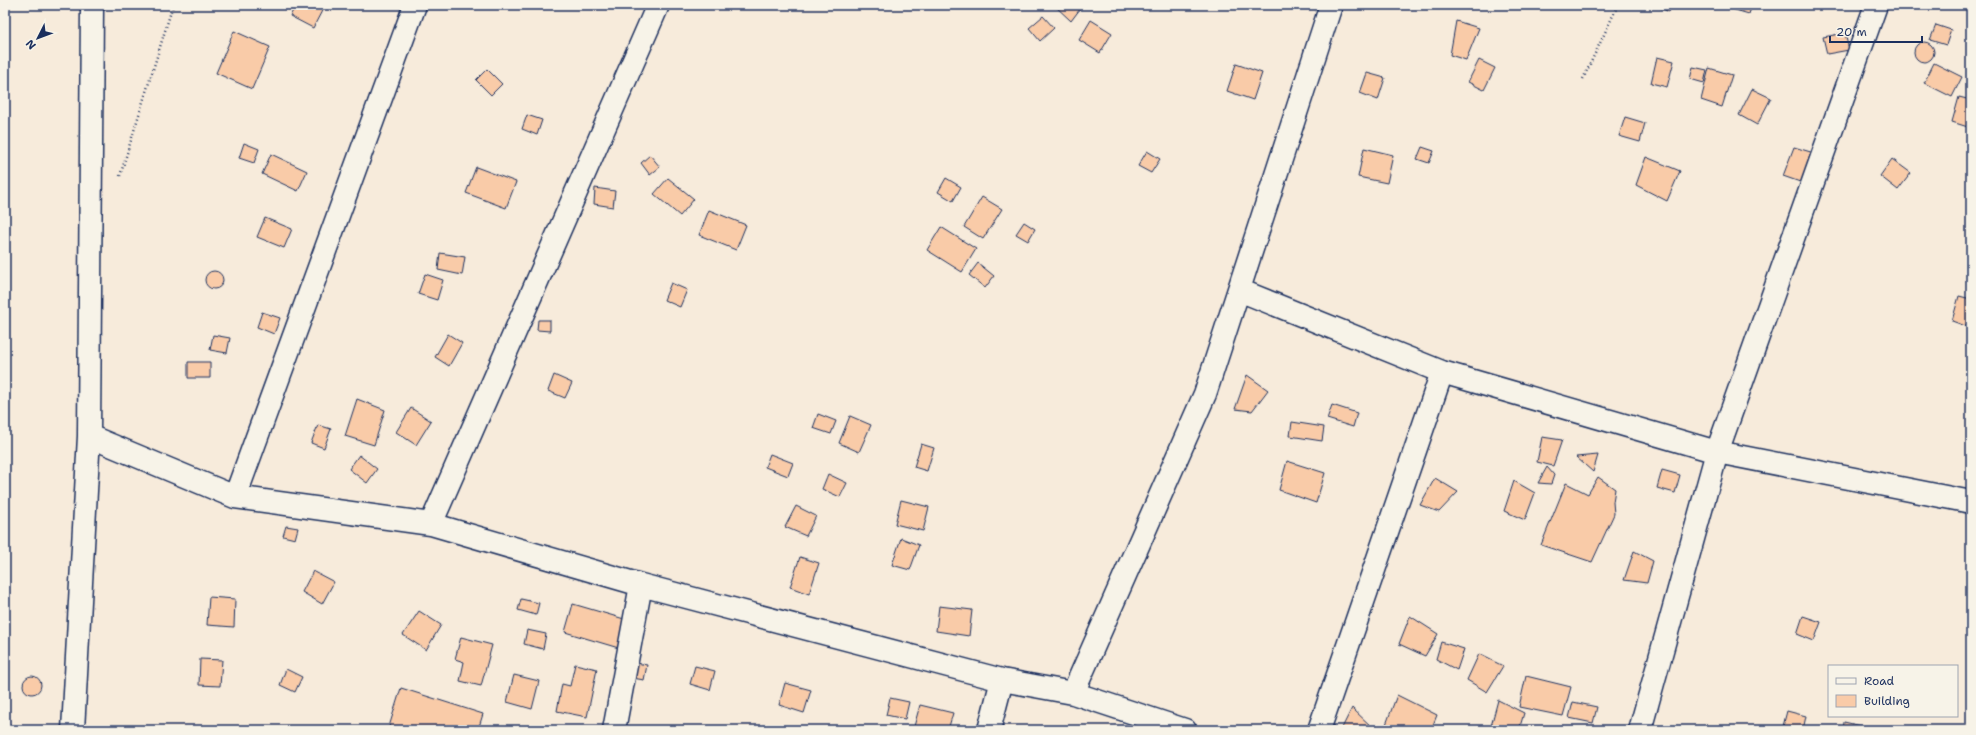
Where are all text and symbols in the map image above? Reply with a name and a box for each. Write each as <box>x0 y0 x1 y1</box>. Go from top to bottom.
north arrow <box>18 18 58 58</box>
scale bar <box>1830 18 1922 44</box>
text: 20 m <box>1836 24 1867 40</box>
text: N <box>22 36 39 53</box>
legend <box>1828 665 1958 717</box>
text: Road <box>1864 673 1895 689</box>
text: Building <box>1864 693 1910 709</box>

